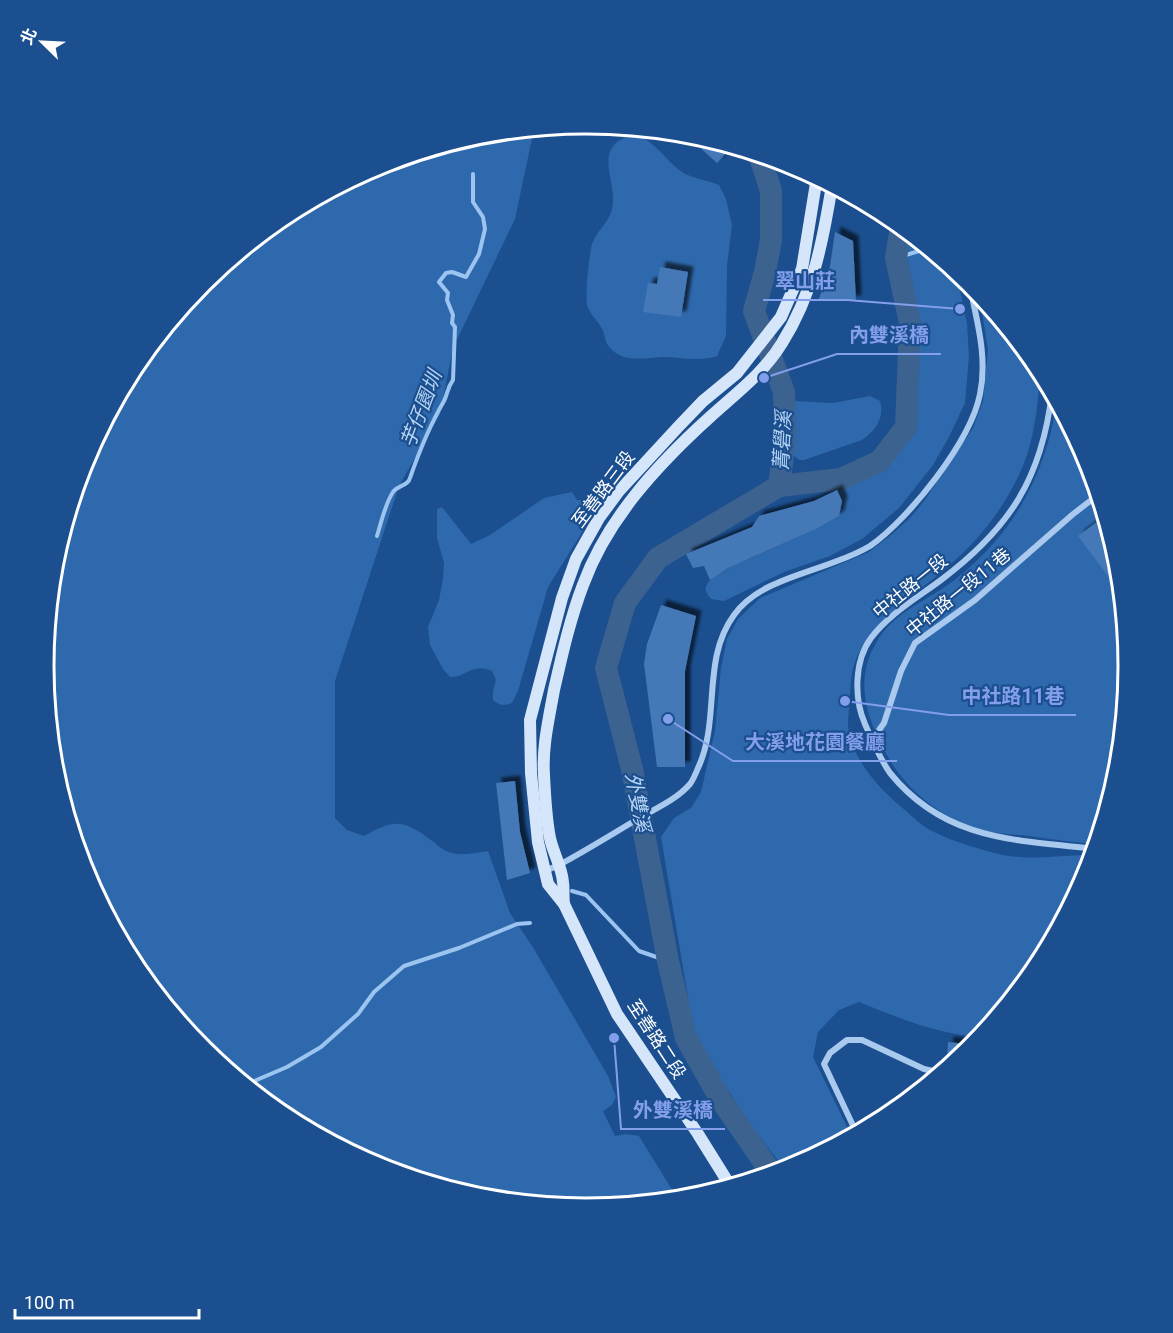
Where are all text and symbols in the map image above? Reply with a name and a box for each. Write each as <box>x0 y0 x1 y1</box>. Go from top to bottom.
north arrow <box>12 12 72 72</box>
text: 北 <box>17 25 41 47</box>
callout: 翠山莊 <box>763 262 847 300</box>
text: 翠山莊 <box>775 269 835 293</box>
callout: 內雙溪橋 <box>837 316 941 354</box>
text: 內雙溪橋 <box>849 323 929 347</box>
water label: 芋仔園圳 <box>395 365 448 451</box>
water label: 菁礐溪 <box>768 407 796 472</box>
street label: 至善路三段 <box>568 447 638 531</box>
street label: 中社路一段11巷 <box>902 543 1014 641</box>
street label: 中社路一段 <box>868 550 952 622</box>
callout: 中社路11巷 <box>949 677 1076 715</box>
text: 中社路11巷 <box>962 684 1064 708</box>
callout: 大溪地花園餐廳 <box>733 723 897 761</box>
text: 大溪地花園餐廳 <box>745 730 885 754</box>
water label: 外雙溪 <box>620 770 656 837</box>
street label: 至善路二段 <box>624 996 690 1082</box>
callout: 外雙溪橋 <box>621 1091 725 1129</box>
text: 外雙溪橋 <box>633 1098 713 1122</box>
scale bar <box>15 1282 200 1320</box>
text: 100 m <box>24 1292 75 1313</box>

